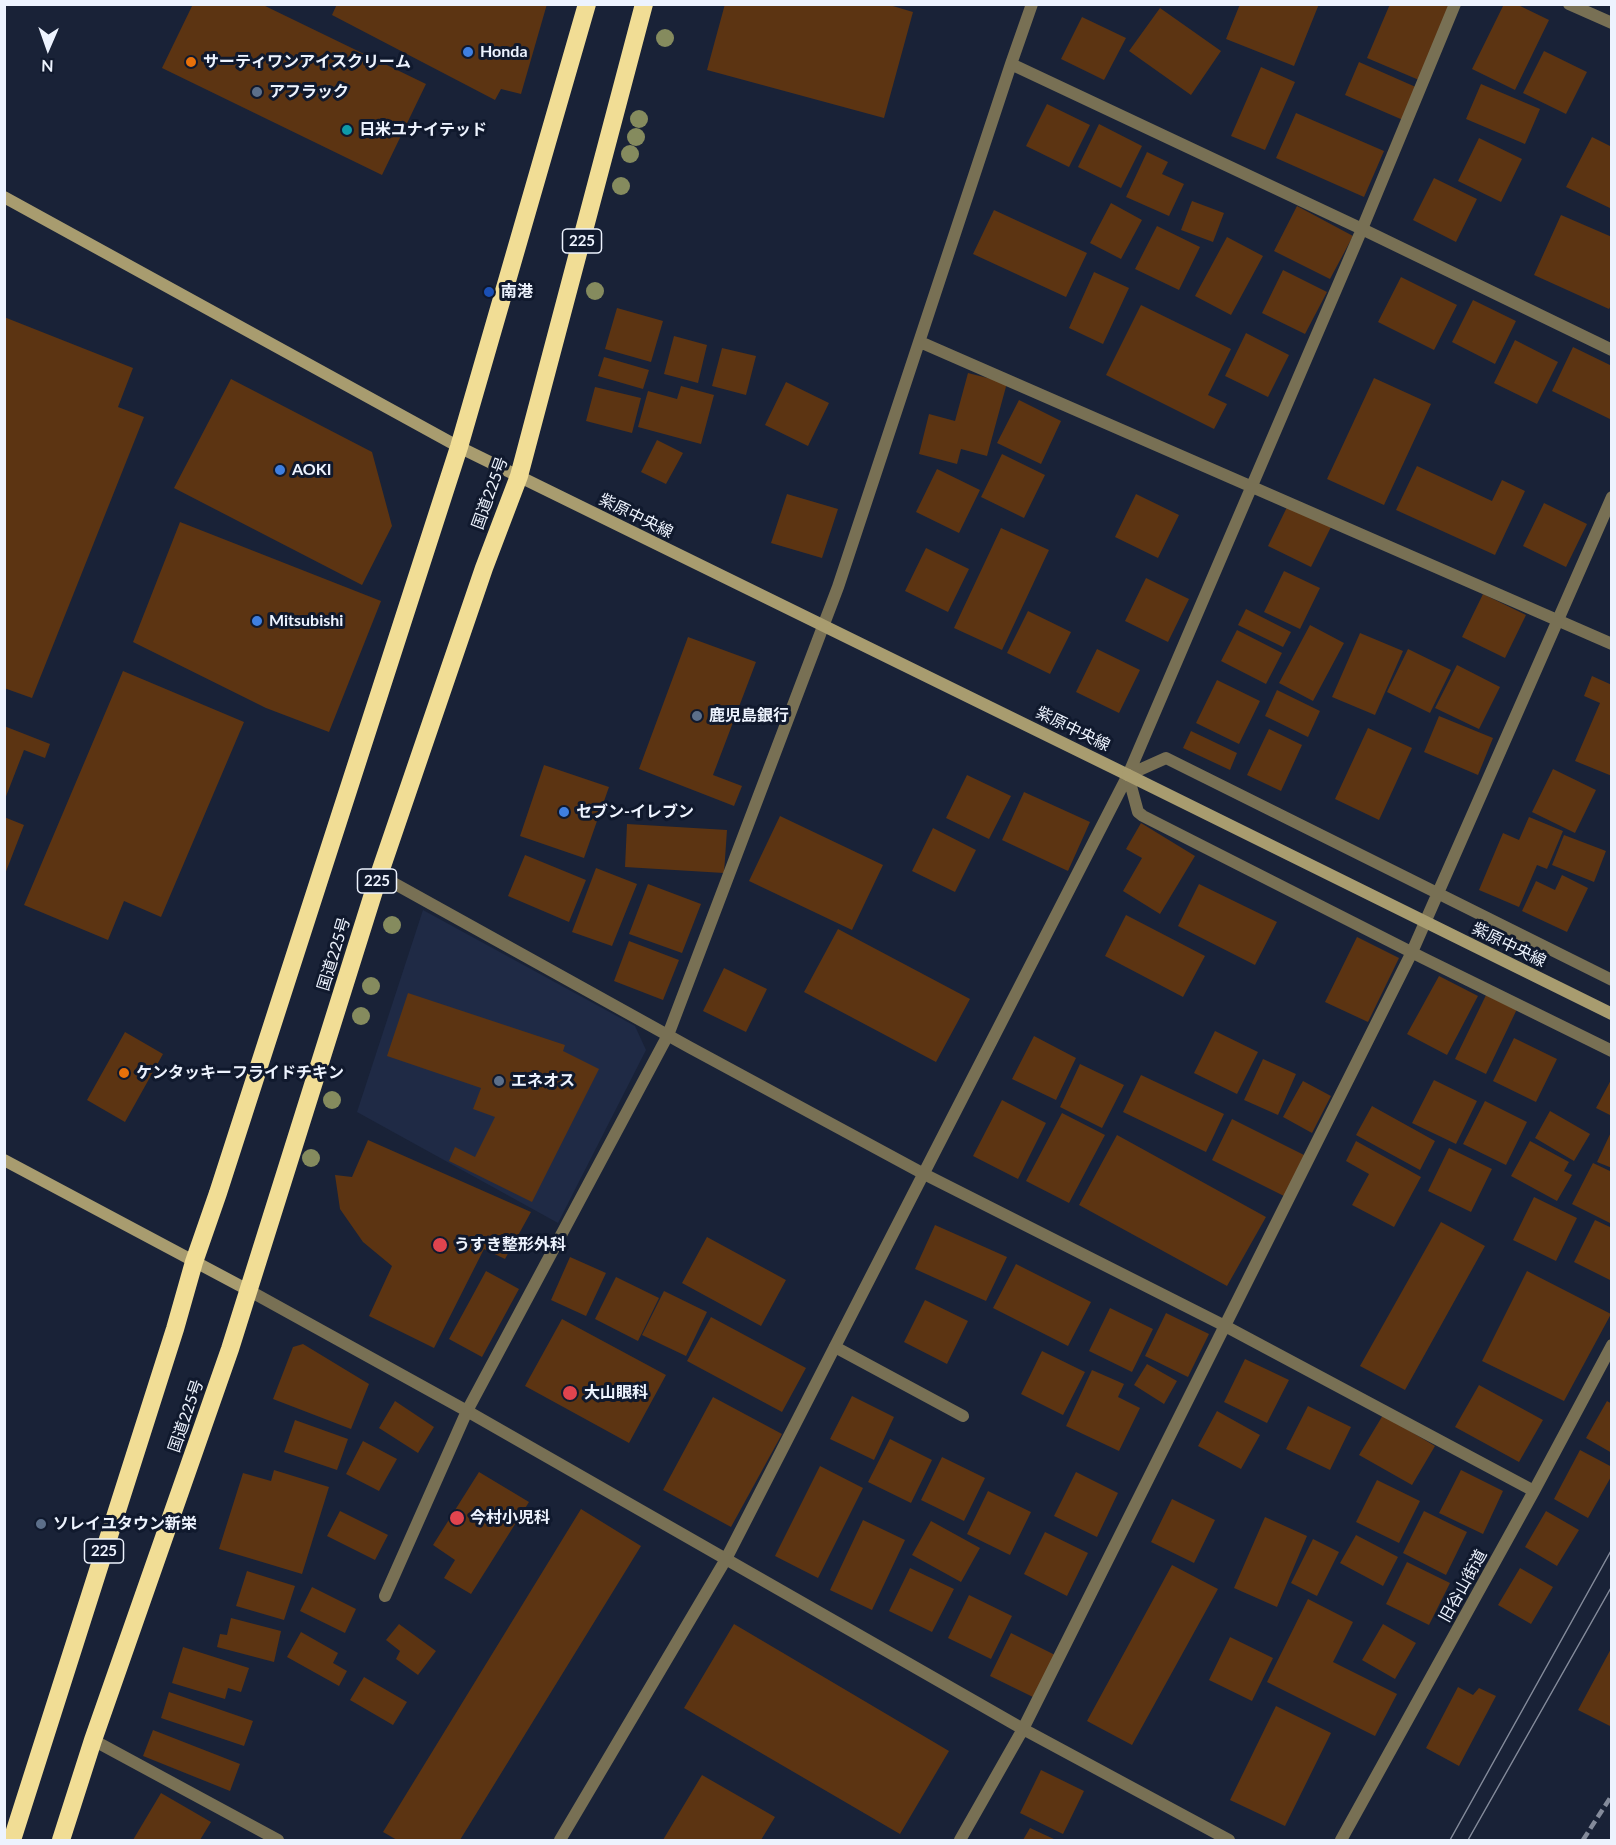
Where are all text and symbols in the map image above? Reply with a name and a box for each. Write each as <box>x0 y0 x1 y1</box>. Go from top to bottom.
north arrow <box>18 18 78 78</box>
place label: Honda <box>480 42 527 62</box>
marker: Honda <box>461 45 475 59</box>
place label: サーティワンアイスクリーム <box>203 52 411 72</box>
marker: サーティワンアイスクリーム <box>184 55 198 69</box>
text: N <box>41 57 54 76</box>
place label: アフラック <box>269 82 349 102</box>
marker: アフラック <box>250 85 264 99</box>
place label: 日米ユナイテッド <box>359 120 487 140</box>
marker: 日米ユナイテッド <box>340 123 354 137</box>
road number: 225 <box>562 229 602 253</box>
place label: 南港 <box>501 282 533 302</box>
marker: 南港 <box>482 285 496 299</box>
street label: 国道225号 <box>468 454 512 532</box>
place label: AOKI <box>292 460 331 480</box>
marker: AOKI <box>273 463 287 477</box>
street label: 紫原中央線 <box>596 490 676 542</box>
place label: Mitsubishi <box>269 611 343 631</box>
marker: Mitsubishi <box>250 614 264 628</box>
street label: 紫原中央線 <box>1033 703 1113 755</box>
place label: 鹿児島銀行 <box>709 706 789 726</box>
marker: 鹿児島銀行 <box>690 709 704 723</box>
place label: セブン-イレブン <box>576 802 694 822</box>
marker: セブン-イレブン <box>557 805 571 819</box>
road number: 225 <box>358 869 397 893</box>
street label: 国道225号 <box>314 915 354 993</box>
street label: 紫原中央線 <box>1469 919 1549 971</box>
place label: ケンタッキーフライドチキン <box>136 1063 344 1083</box>
marker: ケンタッキーフライドチキン <box>117 1066 131 1080</box>
place label: エネオス <box>511 1071 575 1091</box>
marker: エネオス <box>492 1074 506 1088</box>
place label: うすき整形外科 <box>454 1235 566 1255</box>
marker: うすき整形外科 <box>431 1236 449 1254</box>
street label: 国道225号 <box>165 1377 207 1455</box>
place label: 大山眼科 <box>584 1383 648 1403</box>
marker: 大山眼科 <box>561 1384 579 1402</box>
place label: 今村小児科 <box>470 1508 550 1528</box>
marker: 今村小児科 <box>448 1509 466 1527</box>
place label: ソレイユタウン新栄 <box>53 1514 197 1534</box>
marker: ソレイユタウン新栄 <box>34 1517 48 1531</box>
road number: 225 <box>84 1539 124 1563</box>
street label: 旧谷山街道 <box>1435 1546 1491 1626</box>

